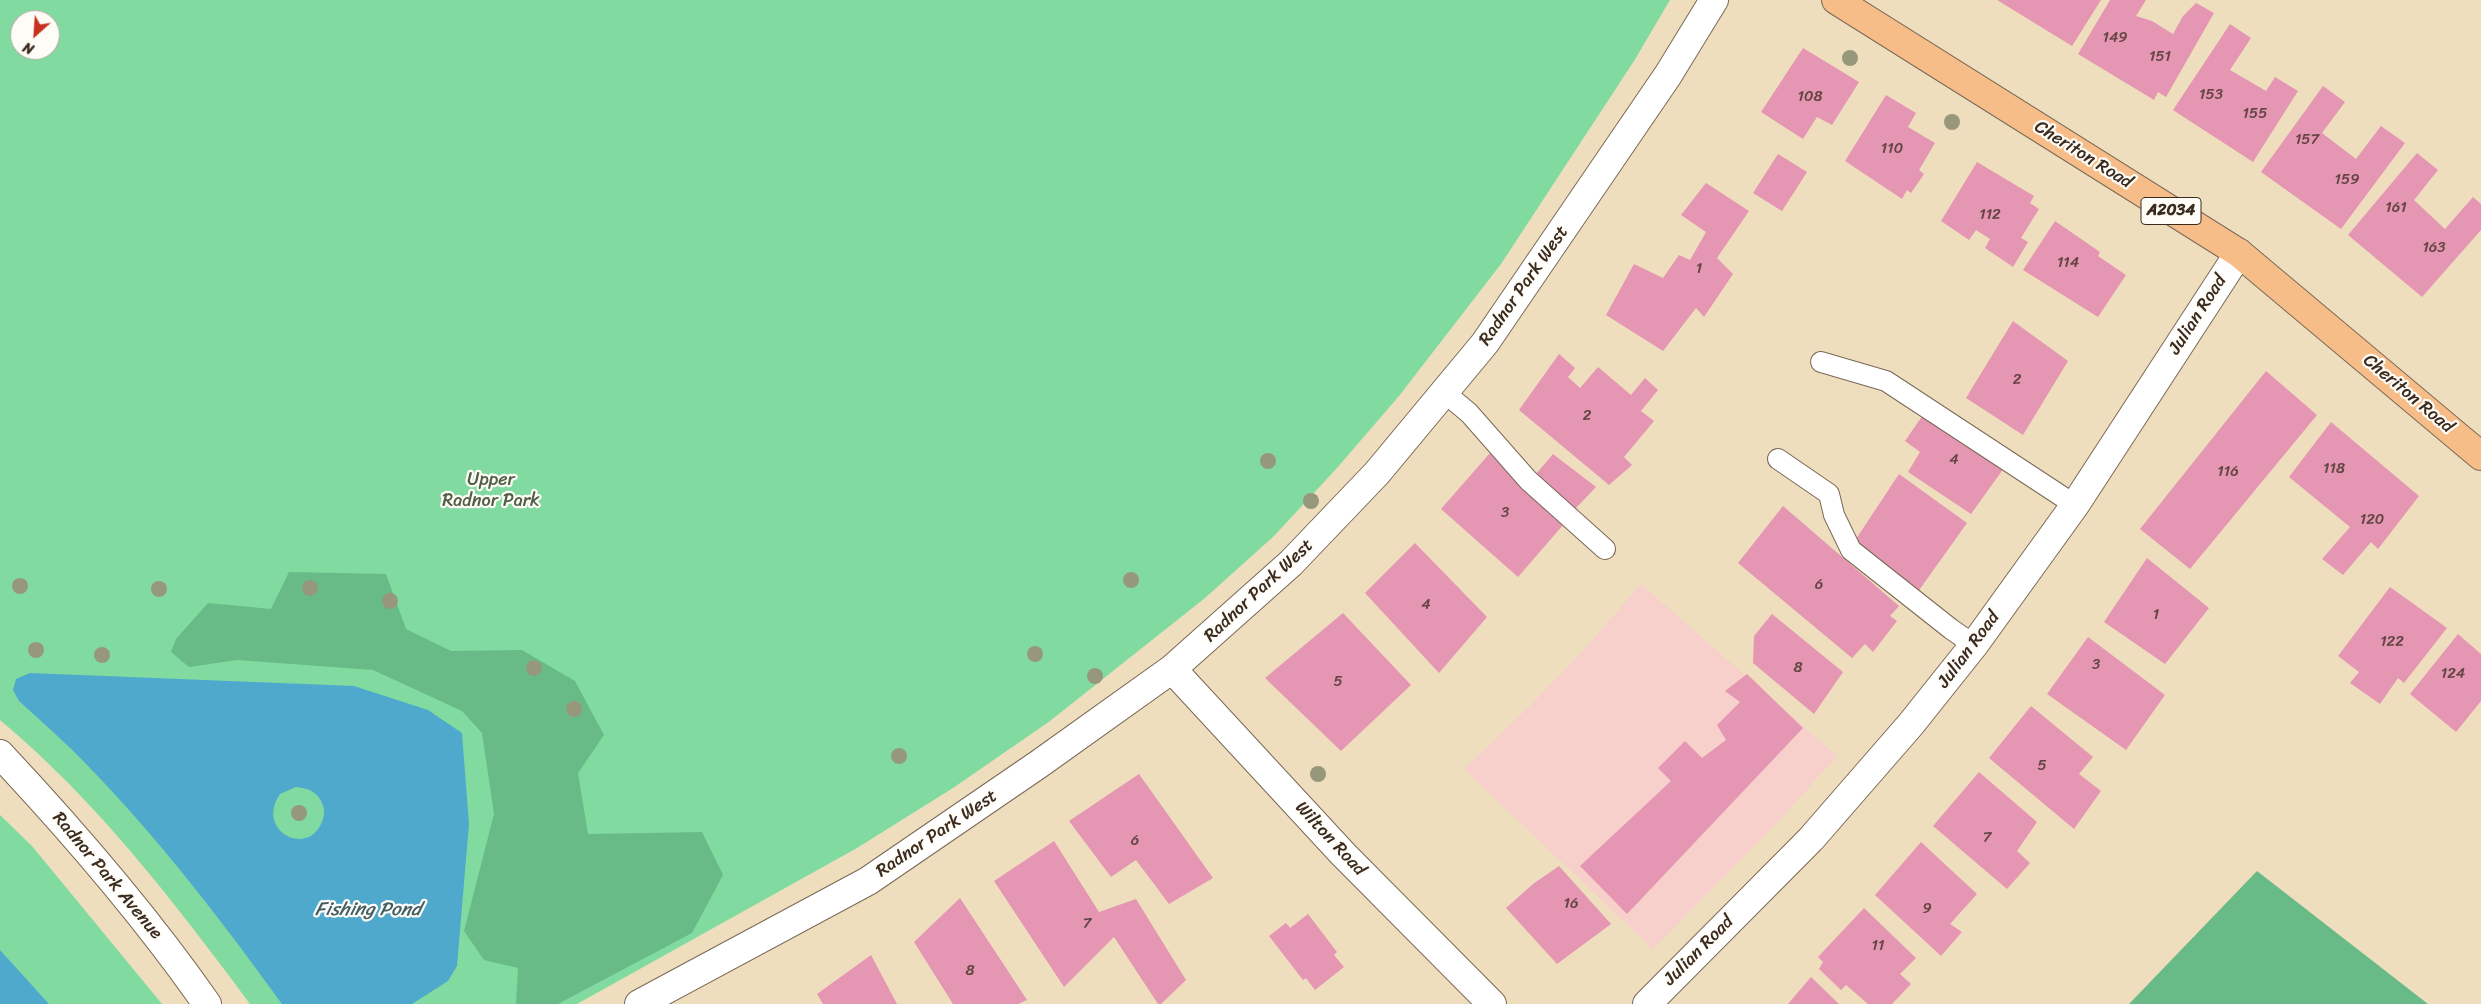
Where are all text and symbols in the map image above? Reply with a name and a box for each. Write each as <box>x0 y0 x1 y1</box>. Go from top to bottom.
north arrow <box>10 10 60 60</box>
house number: 149 <box>2102 29 2128 47</box>
text: N <box>19 35 38 61</box>
house number: 151 <box>2149 48 2171 66</box>
house number: 153 <box>2199 86 2223 104</box>
house number: 108 <box>1798 88 1822 106</box>
house number: 155 <box>2243 105 2267 123</box>
street label: Cheriton Road <box>2030 116 2136 194</box>
house number: 157 <box>2295 131 2319 149</box>
house number: 110 <box>1881 140 1903 158</box>
house number: 159 <box>2335 171 2359 189</box>
road number: A2034 <box>2141 198 2201 225</box>
house number: 161 <box>2385 199 2407 217</box>
house number: 112 <box>1979 206 2001 224</box>
street label: Radnor Park West <box>1475 222 1573 350</box>
house number: 163 <box>2422 239 2446 257</box>
house number: 114 <box>2057 254 2079 272</box>
house number: 1 <box>1696 260 1702 278</box>
street label: Julian Road <box>2164 271 2232 359</box>
street label: Cheriton Road <box>2358 350 2458 438</box>
house number: 2 <box>2013 371 2021 389</box>
house number: 2 <box>1583 407 1591 425</box>
house number: 4 <box>1949 451 1959 469</box>
house number: 118 <box>2323 460 2345 478</box>
house number: 116 <box>2217 463 2239 481</box>
park label: Upper Radnor Park <box>442 469 540 512</box>
house number: 3 <box>1501 504 1509 522</box>
house number: 120 <box>2360 511 2384 529</box>
street label: Radnor Park West <box>1200 535 1318 647</box>
house number: 6 <box>1815 576 1823 594</box>
house number: 4 <box>1421 596 1431 614</box>
house number: 1 <box>2153 606 2159 624</box>
street label: Julian Road <box>1933 607 2005 693</box>
house number: 122 <box>2380 633 2404 651</box>
house number: 3 <box>2092 656 2100 674</box>
house number: 8 <box>1793 659 1803 677</box>
house number: 124 <box>2441 665 2465 683</box>
house number: 5 <box>1333 673 1343 691</box>
house number: 5 <box>2037 757 2047 775</box>
street label: Radnor Park West <box>872 786 1002 882</box>
street label: Wilton Road <box>1290 797 1370 881</box>
street label: Radnor Park Avenue <box>47 808 167 944</box>
house number: 7 <box>1983 829 1991 847</box>
house number: 6 <box>1131 832 1139 850</box>
house number: 16 <box>1564 895 1578 913</box>
water label: Fishing Pond <box>315 899 421 921</box>
house number: 9 <box>1922 900 1932 918</box>
street label: Julian Road <box>1659 911 1739 991</box>
house number: 7 <box>1083 915 1091 933</box>
house number: 11 <box>1872 937 1884 955</box>
house number: 8 <box>965 962 975 980</box>

